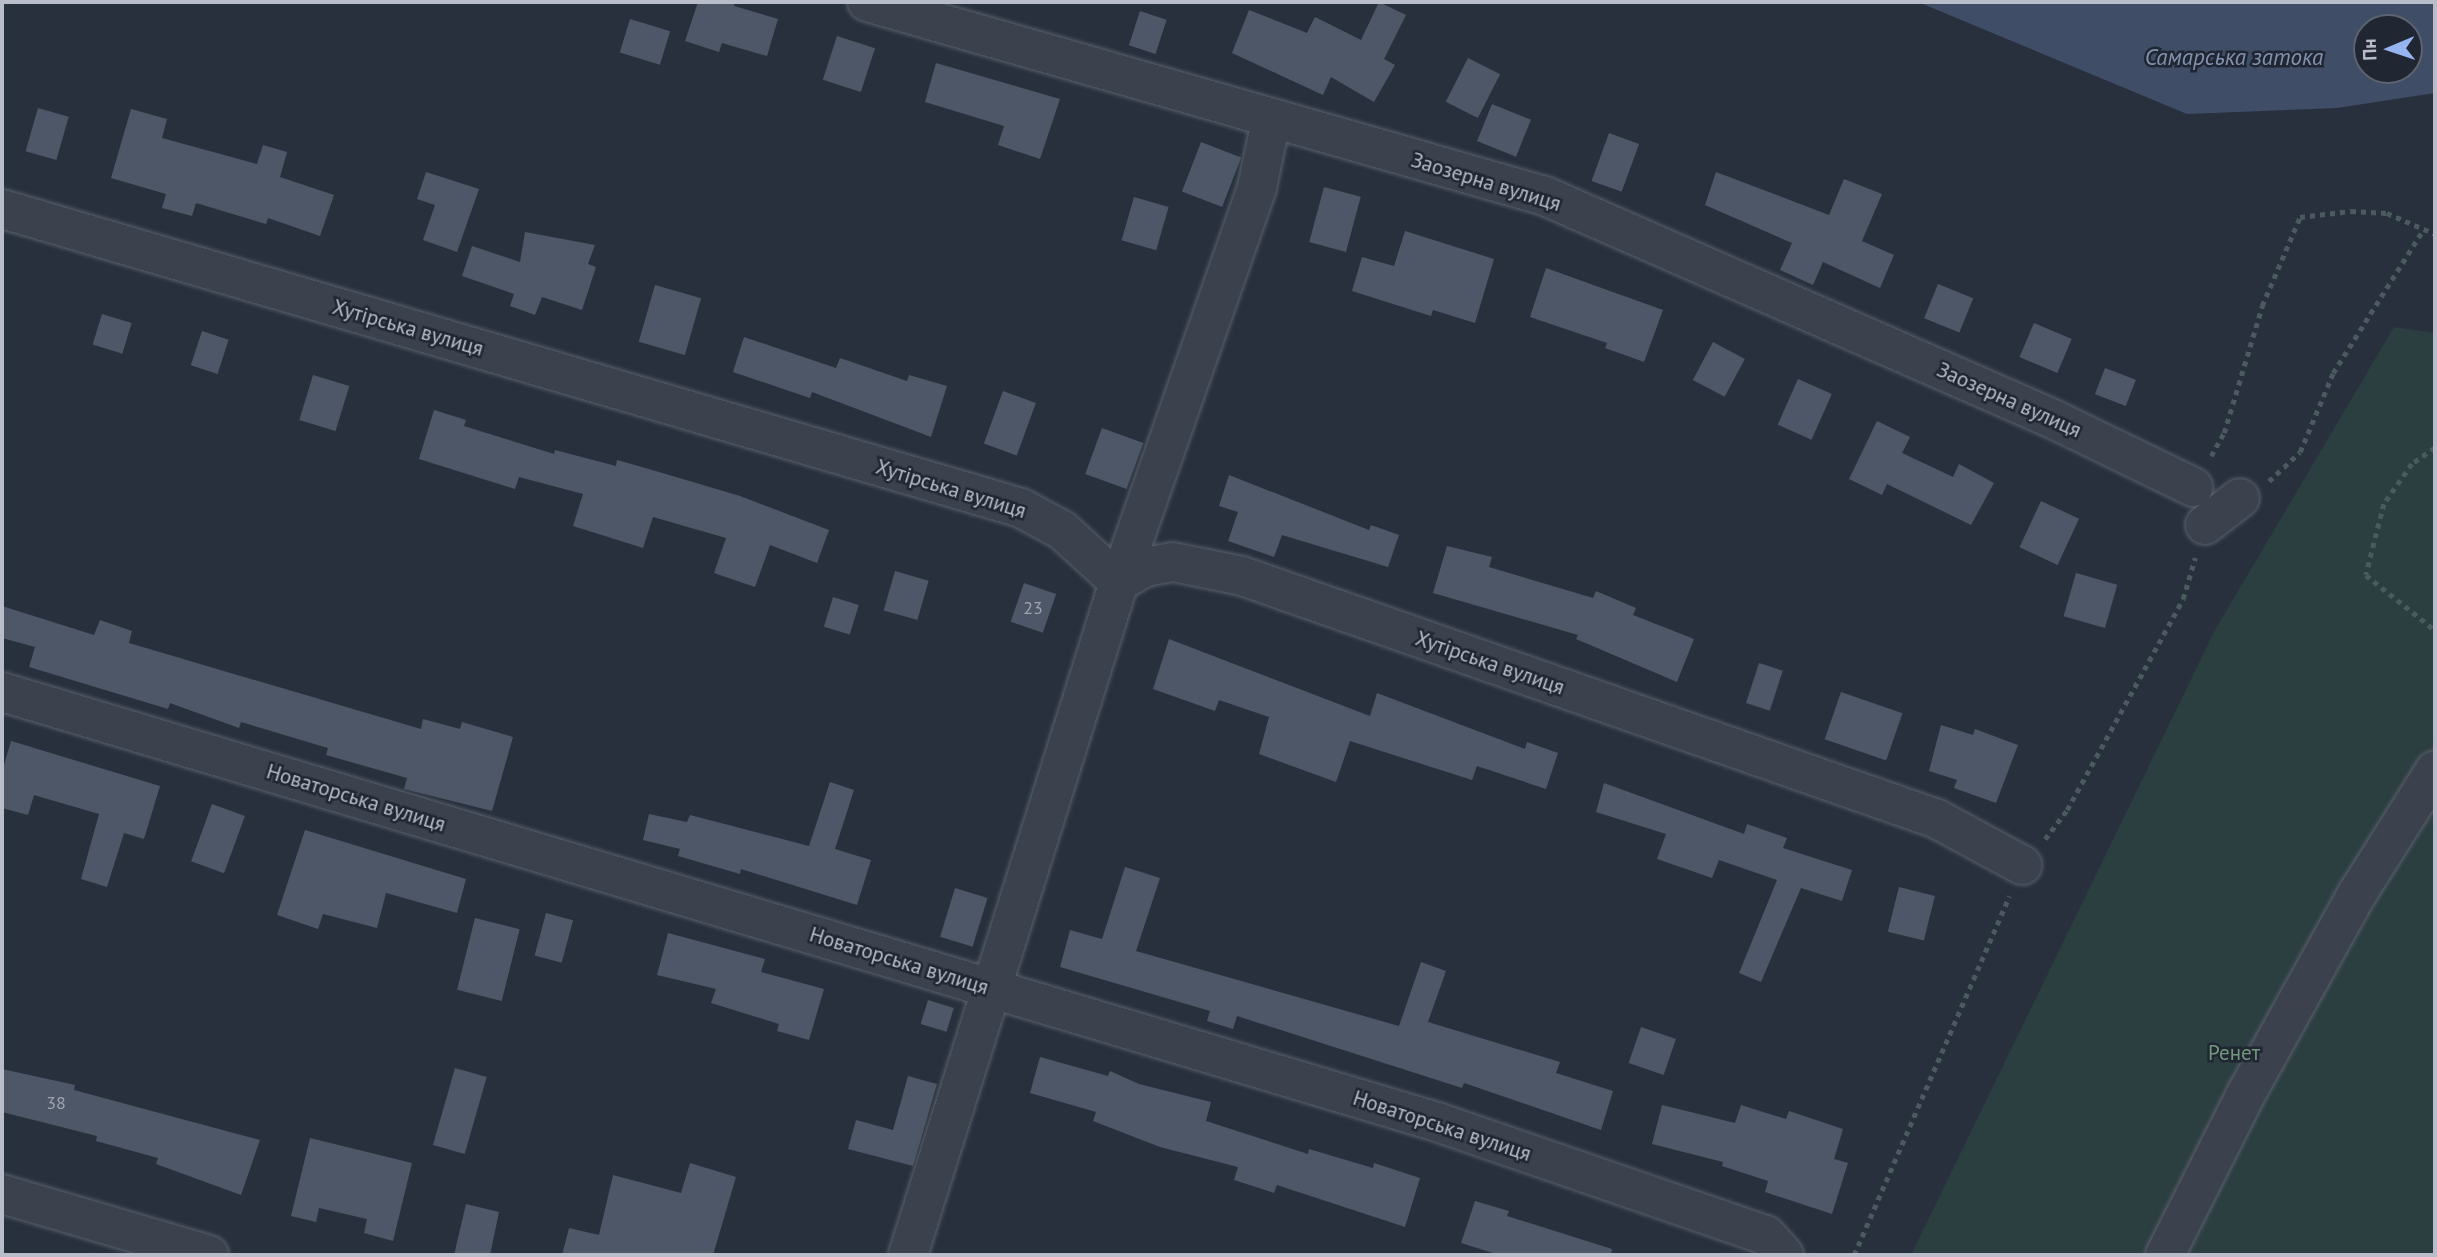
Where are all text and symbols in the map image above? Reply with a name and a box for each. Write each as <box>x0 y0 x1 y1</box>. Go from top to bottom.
north arrow <box>2353 14 2423 84</box>
text: Пн <box>2357 38 2381 61</box>
water label: Самарська затока <box>2145 43 2323 71</box>
street label: Заозерна вулиця <box>1408 147 1564 217</box>
street label: Хутірська вулиця <box>330 294 486 362</box>
street label: Заозерна вулиця <box>1933 357 2085 443</box>
street label: Хутірська вулиця <box>873 454 1029 524</box>
house number: 23 <box>1023 597 1043 619</box>
street label: Хутірська вулиця <box>1412 626 1568 700</box>
street label: Новаторська вулиця <box>264 759 448 837</box>
street label: Новаторська вулиця <box>807 922 991 1000</box>
park label: Ренет <box>2208 1040 2260 1066</box>
street label: Новаторська вулиця <box>1350 1085 1534 1167</box>
house number: 38 <box>46 1092 66 1114</box>

